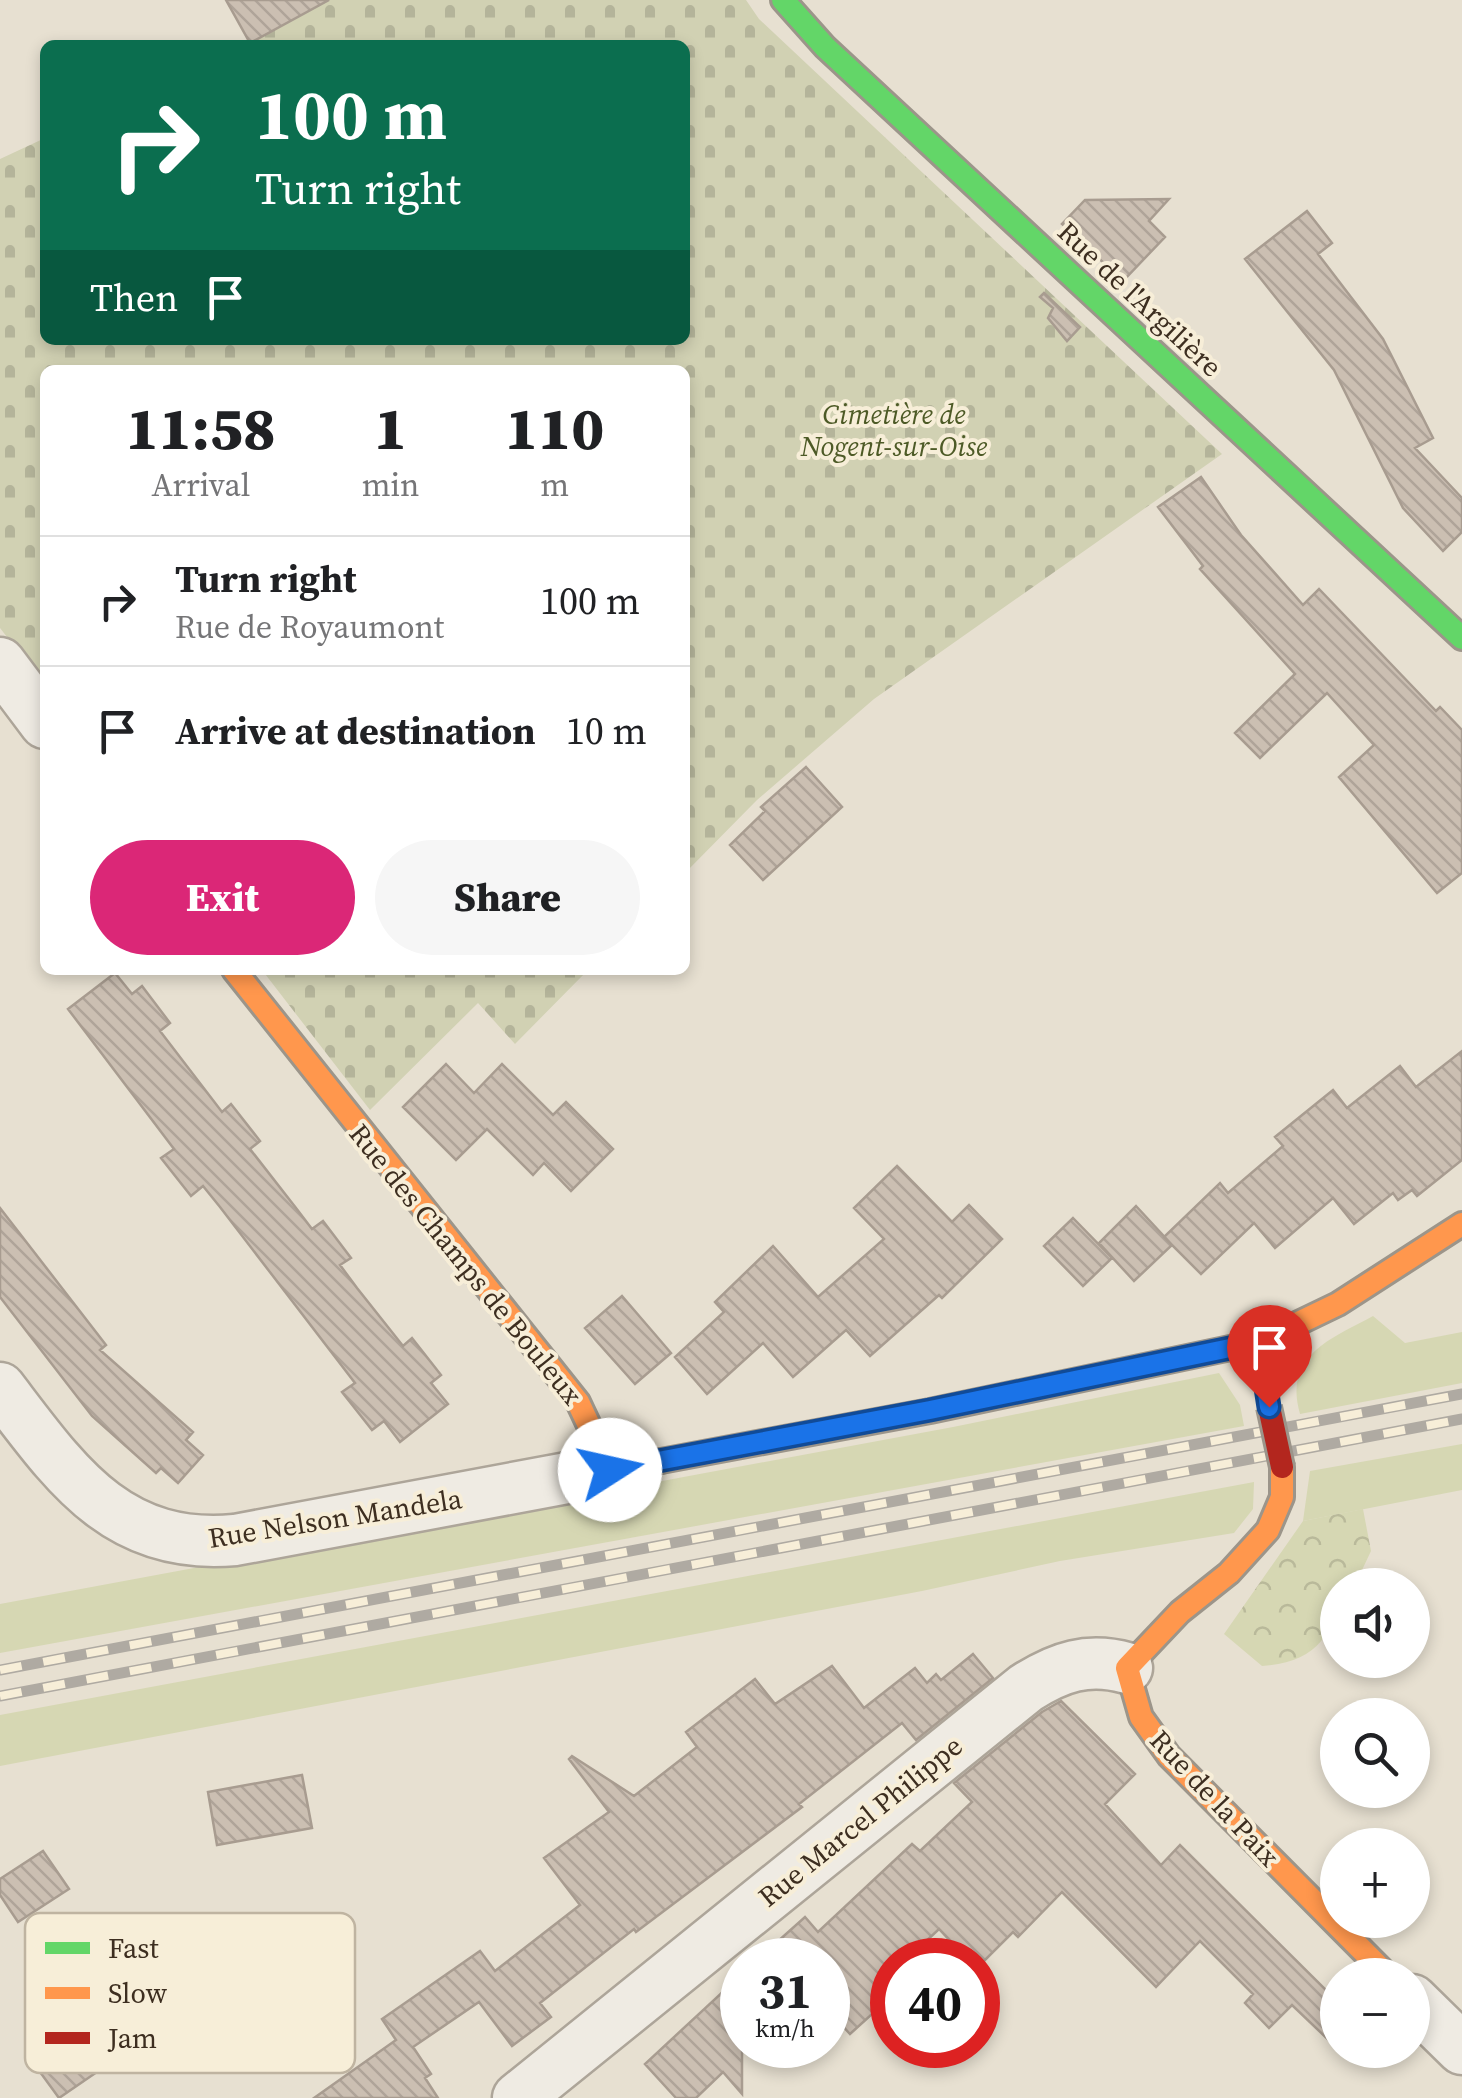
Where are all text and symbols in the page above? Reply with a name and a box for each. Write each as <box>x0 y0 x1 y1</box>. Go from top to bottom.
text: 100 m <box>255 66 447 162</box>
icon: right <box>90 80 220 210</box>
text: Turn right <box>255 157 461 219</box>
street label: Rue de l'Argilière <box>1050 213 1230 385</box>
icon: arrive <box>198 270 253 325</box>
text: Then <box>90 272 178 324</box>
text: 11:58 <box>126 387 276 469</box>
text: 1 <box>374 387 407 469</box>
text: 110 <box>505 387 604 469</box>
park label: Cimetière de Nogent-sur-Oise <box>800 395 988 465</box>
text: Arrival <box>151 463 250 507</box>
text: min <box>362 463 419 507</box>
text: m <box>540 463 569 507</box>
text: Turn right <box>175 553 357 605</box>
icon: right <box>90 574 145 629</box>
text: 100 m <box>540 575 640 627</box>
text: Rue de Royaumont <box>175 605 444 649</box>
icon: arrive <box>90 704 145 759</box>
text: Arrive at destination <box>175 705 536 757</box>
text: 10 m <box>566 705 647 757</box>
button: Exit <box>90 840 355 955</box>
button: Share <box>375 840 640 955</box>
street label: Rue des Champs de Bouleux <box>341 1115 592 1413</box>
pin <box>1227 1305 1312 1408</box>
icon: arrive <box>1242 1320 1297 1375</box>
position arrow <box>558 1418 662 1522</box>
street label: Rue Nelson Mandela <box>205 1479 465 1557</box>
map controls <box>1320 1568 1430 2068</box>
button: sound <box>1320 1568 1430 1678</box>
button: search <box>1320 1698 1430 1808</box>
street label: Rue de la Paix <box>1142 1721 1288 1875</box>
street label: Rue Marcel Philippe <box>750 1727 970 1915</box>
button: + <box>1320 1828 1430 1938</box>
legend <box>25 1913 355 2073</box>
text: Fast <box>108 1929 159 1967</box>
speed limit sign: 40 <box>870 1938 1000 2068</box>
text: 31 <box>758 1956 812 2025</box>
button: − <box>1320 1958 1430 2068</box>
text: Slow <box>108 1974 168 2012</box>
text: km/h <box>755 2011 815 2045</box>
text: Jam <box>107 2019 157 2057</box>

